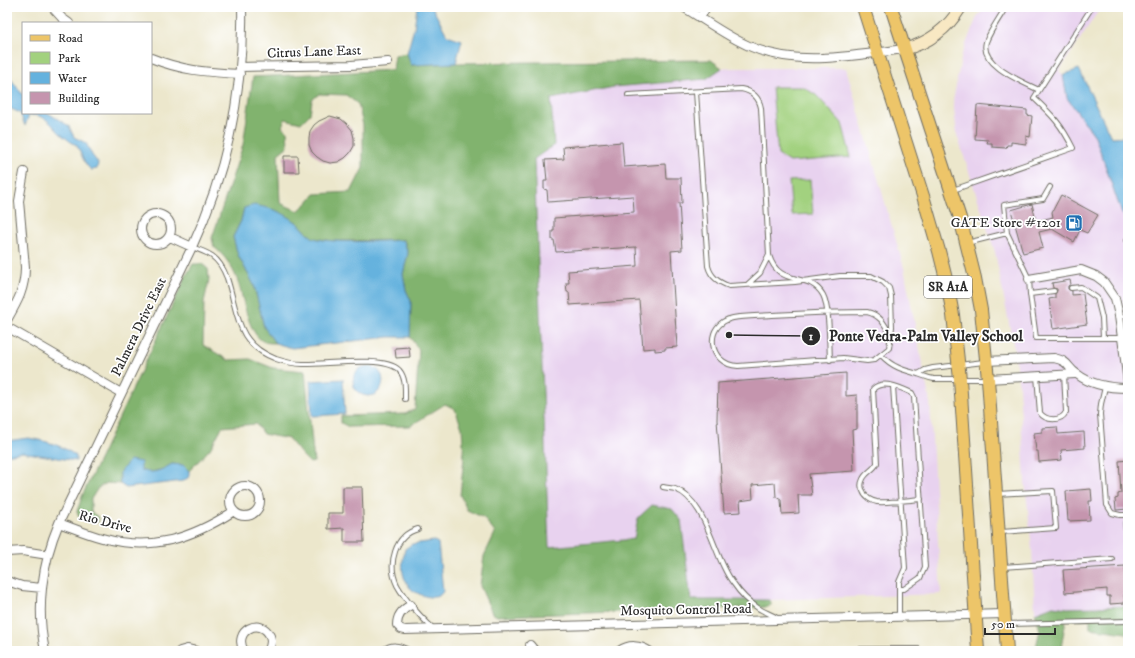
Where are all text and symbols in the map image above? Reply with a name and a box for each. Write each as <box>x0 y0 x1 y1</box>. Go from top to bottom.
legend <box>22 22 152 114</box>
text: Road <box>58 31 83 46</box>
street label: Citrus Lane East <box>267 41 362 63</box>
text: Park <box>58 51 80 66</box>
text: Water <box>57 71 87 86</box>
text: Building <box>58 91 99 106</box>
fuel station icon: GATE Store #1201 <box>1064 213 1084 233</box>
place label: GATE Store #1201 <box>951 214 1061 232</box>
street label: Palmera Drive East <box>107 274 171 379</box>
road number: SR A1A <box>924 276 972 298</box>
callout: Ponte Vedra-Palm Valley School <box>801 322 1031 349</box>
text: Ponte Vedra-Palm Valley School <box>829 327 1023 346</box>
text: 1 <box>809 329 814 344</box>
street label: Rio Drive <box>77 506 134 538</box>
street label: Mosquito Control Road <box>620 600 752 620</box>
scale bar <box>985 610 1055 636</box>
text: 50 m <box>991 617 1015 632</box>

